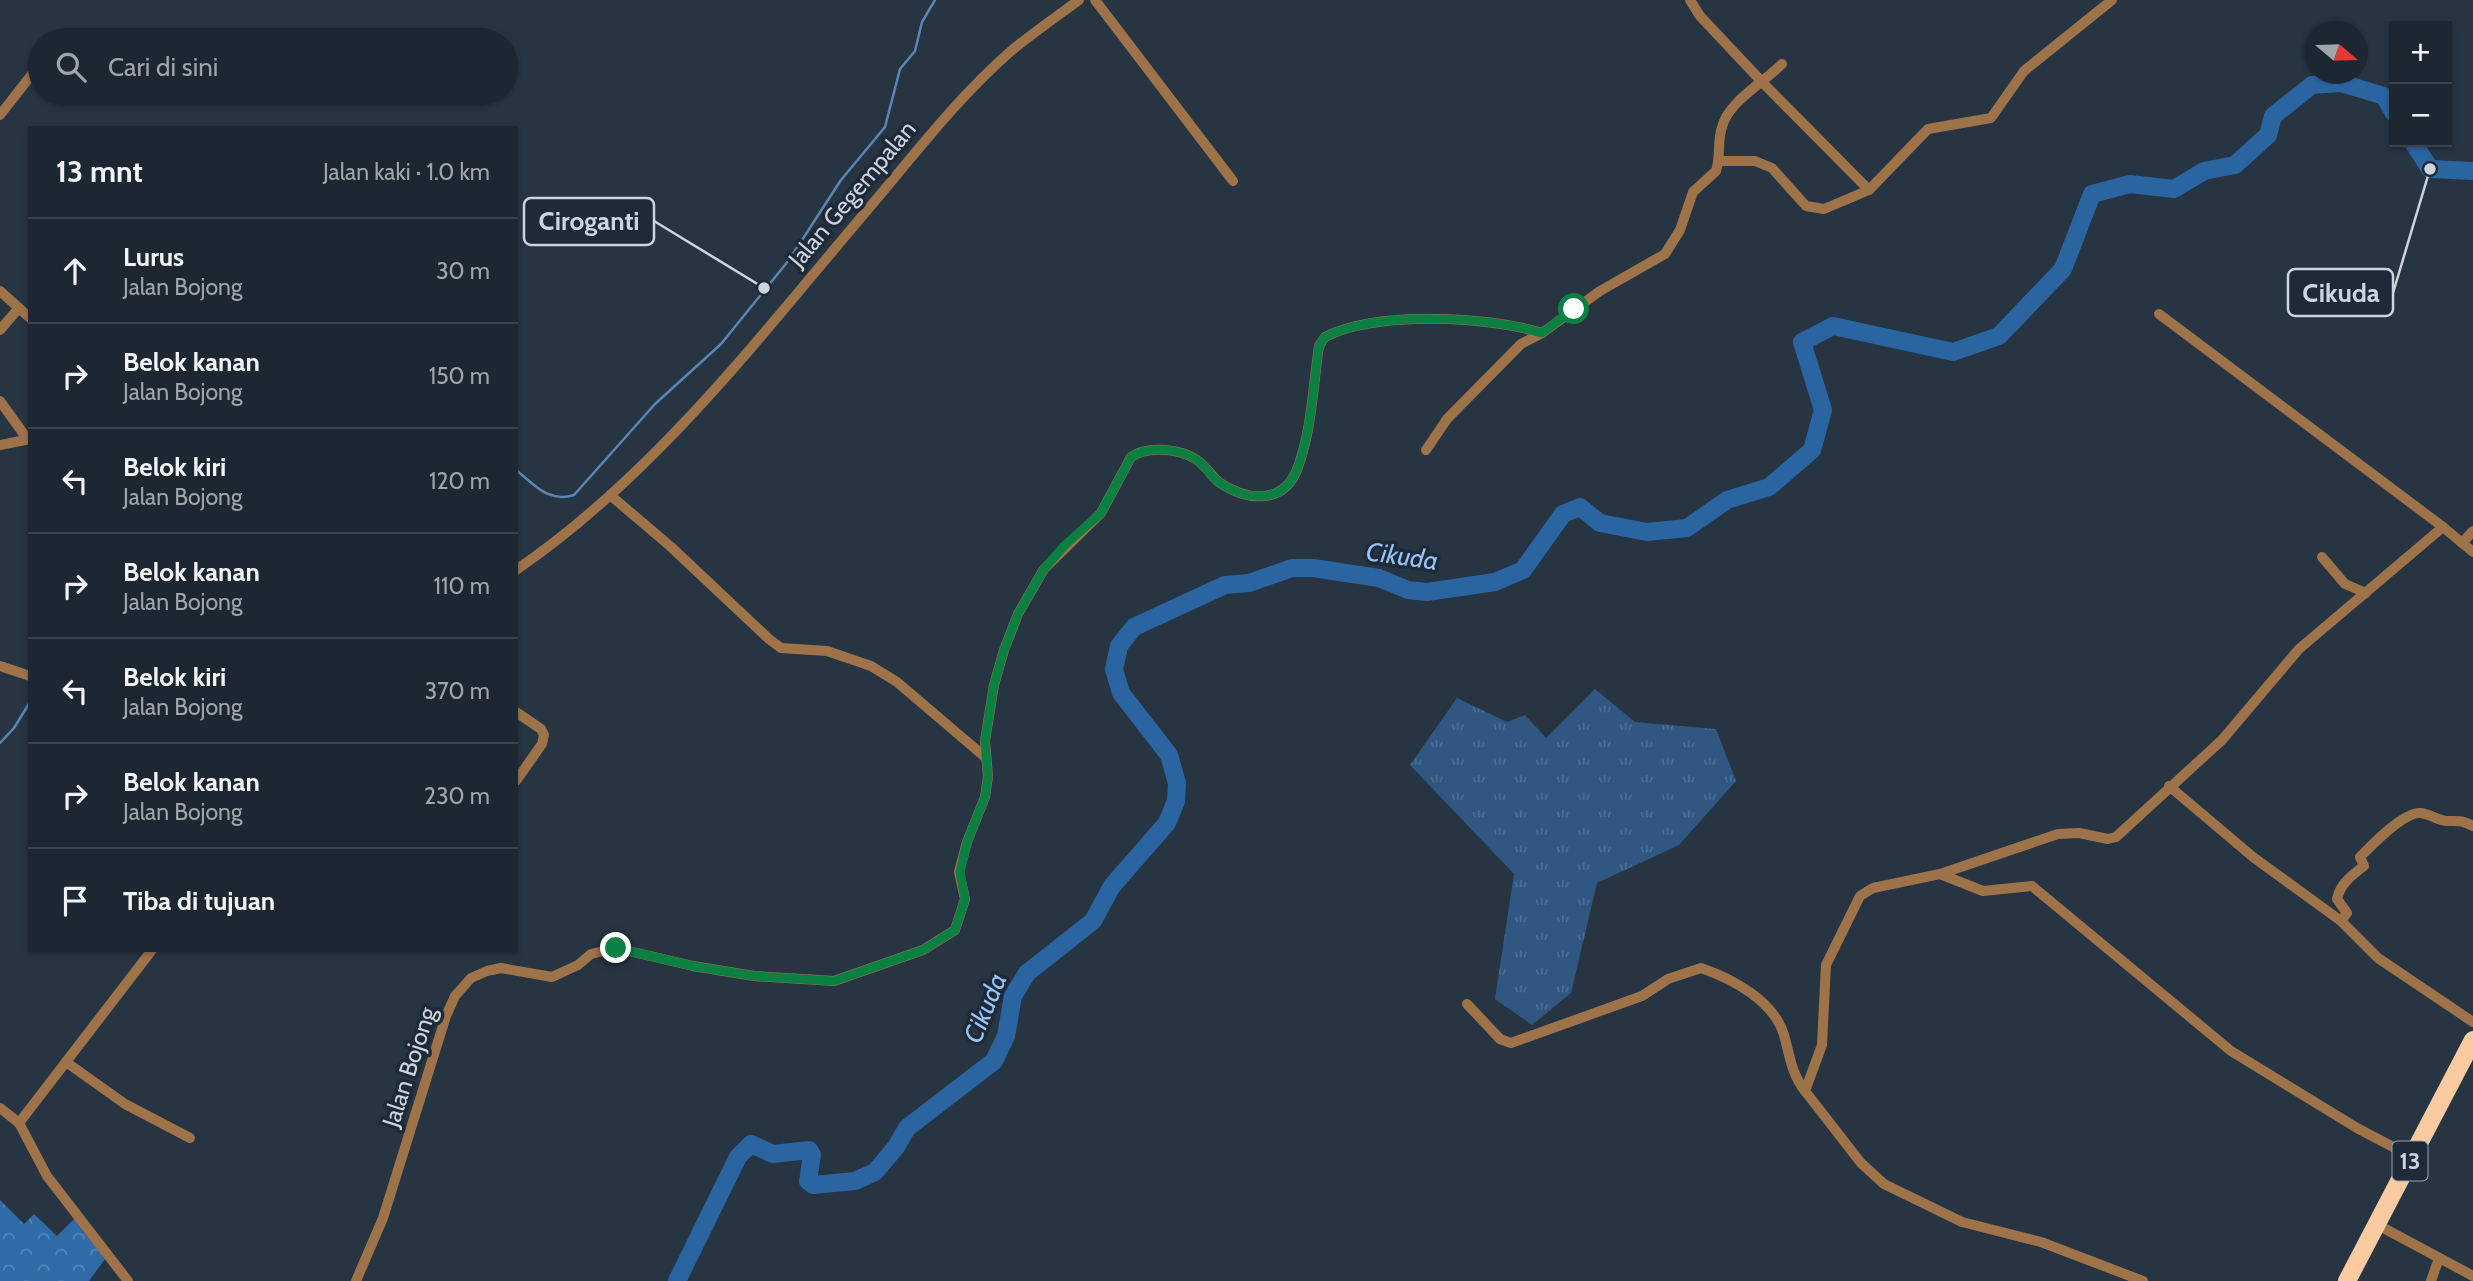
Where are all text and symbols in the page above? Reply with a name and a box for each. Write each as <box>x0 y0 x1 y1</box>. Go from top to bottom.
north arrow <box>2305 21 2368 84</box>
map controls <box>2389 21 2452 147</box>
button: + <box>2389 21 2452 84</box>
search box <box>28 28 518 105</box>
icon: search <box>52 48 90 86</box>
text: Cari di sini <box>108 51 218 83</box>
button: − <box>2389 84 2452 147</box>
street label: Jalan Gegempalan <box>782 115 922 274</box>
text: 13 mnt <box>56 153 143 190</box>
text: Jalan kaki · 1.0 km <box>323 158 490 186</box>
callout: Ciroganti <box>524 198 654 245</box>
text: Ciroganti <box>538 205 640 237</box>
text: Lurus <box>123 241 184 273</box>
icon: ahead <box>56 252 94 290</box>
text: 30 m <box>436 257 490 285</box>
callout: Cikuda <box>2288 269 2393 316</box>
text: Jalan Bojong <box>123 273 242 301</box>
text: Cikuda <box>2302 277 2380 309</box>
route start <box>1558 293 1589 324</box>
text: Belok kanan <box>123 346 260 378</box>
icon: right <box>56 357 94 395</box>
text: 150 m <box>429 362 490 390</box>
text: Jalan Bojong <box>123 378 242 406</box>
text: Belok kiri <box>123 451 226 483</box>
icon: left <box>56 462 94 500</box>
text: 120 m <box>429 467 490 495</box>
text: Jalan Bojong <box>123 483 242 511</box>
water label: Cikuda <box>1364 535 1440 577</box>
text: Belok kanan <box>123 556 260 588</box>
icon: right <box>56 567 94 605</box>
text: 110 m <box>434 572 490 600</box>
text: Jalan Bojong <box>123 588 242 616</box>
text: Belok kiri <box>123 661 226 693</box>
icon: left <box>56 672 94 710</box>
text: 370 m <box>425 677 490 705</box>
text: Jalan Bojong <box>123 693 242 721</box>
text: Belok kanan <box>123 766 260 798</box>
icon: right <box>56 777 94 815</box>
text: 230 m <box>424 782 490 810</box>
text: Jalan Bojong <box>123 798 242 826</box>
icon: arrive <box>56 882 94 920</box>
text: Tiba di tujuan <box>123 885 275 917</box>
route end <box>600 932 631 963</box>
water label: Cikuda <box>957 968 1013 1048</box>
street label: Jalan Bojong <box>376 1002 442 1132</box>
road number: 13 <box>2392 1142 2428 1180</box>

